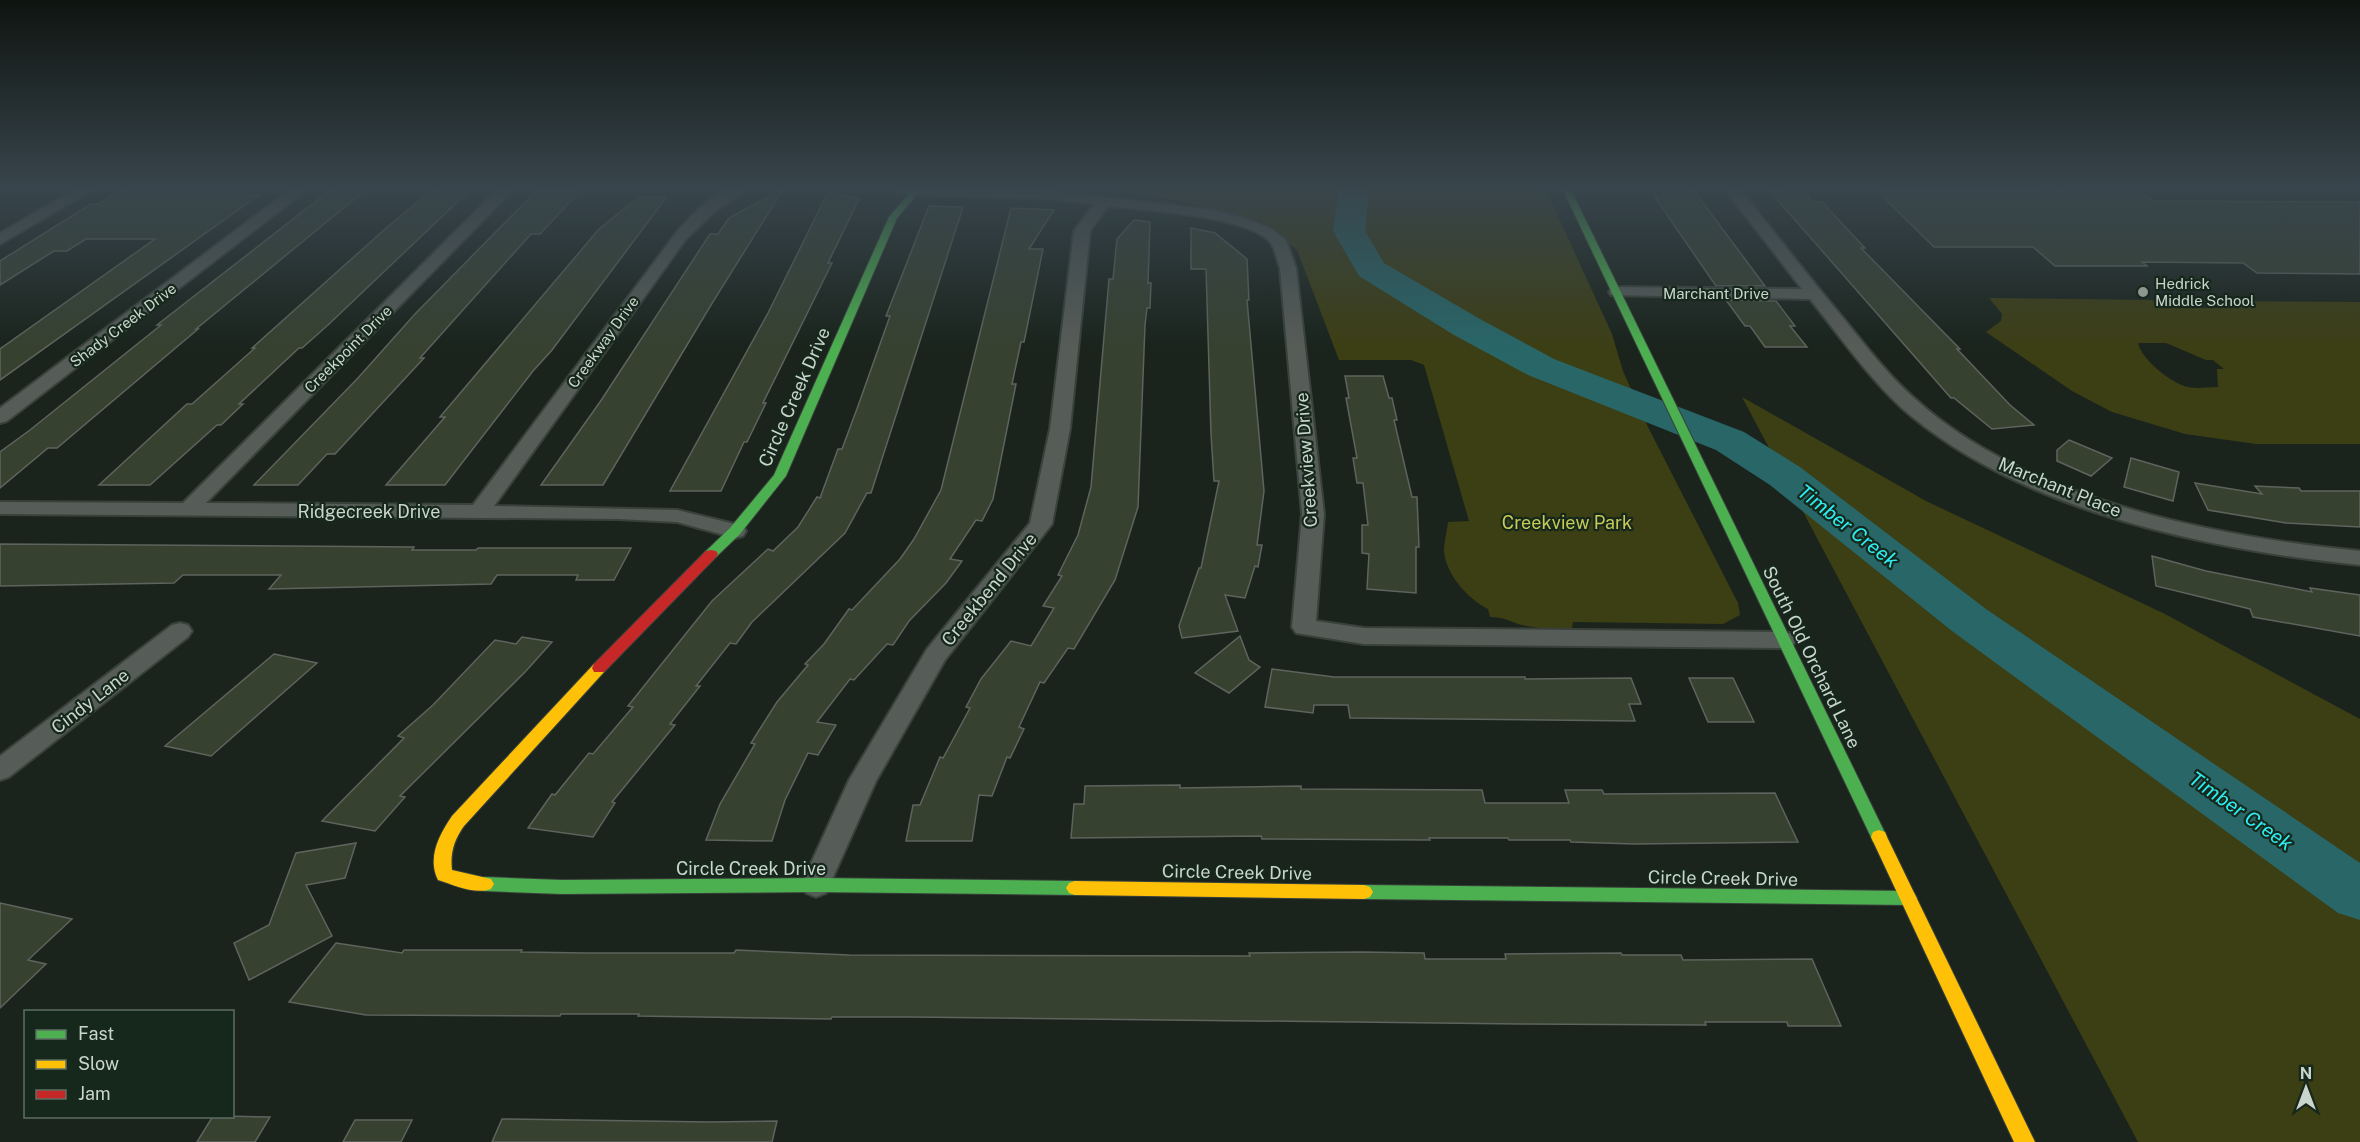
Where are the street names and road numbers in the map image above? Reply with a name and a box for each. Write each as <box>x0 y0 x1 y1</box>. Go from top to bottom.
street label: Shady Creek Drive <box>67 280 179 370</box>
street label: Marchant Drive <box>1663 285 1769 302</box>
street label: Creekway Drive <box>564 293 642 391</box>
street label: Creekpoint Drive <box>301 302 395 396</box>
street label: Circle Creek Drive <box>754 324 834 470</box>
street label: Creekview Drive <box>1291 392 1321 528</box>
street label: Marchant Place <box>1995 453 2125 521</box>
street label: Ridgecreek Drive <box>298 501 440 522</box>
street label: Creekbend Drive <box>937 528 1041 650</box>
street label: South Old Orchard Lane <box>1759 562 1865 752</box>
street label: Cindy Lane <box>47 664 133 738</box>
street label: Circle Creek Drive <box>676 858 826 879</box>
street label: Circle Creek Drive <box>1162 860 1312 884</box>
street label: Circle Creek Drive <box>1648 866 1798 890</box>

